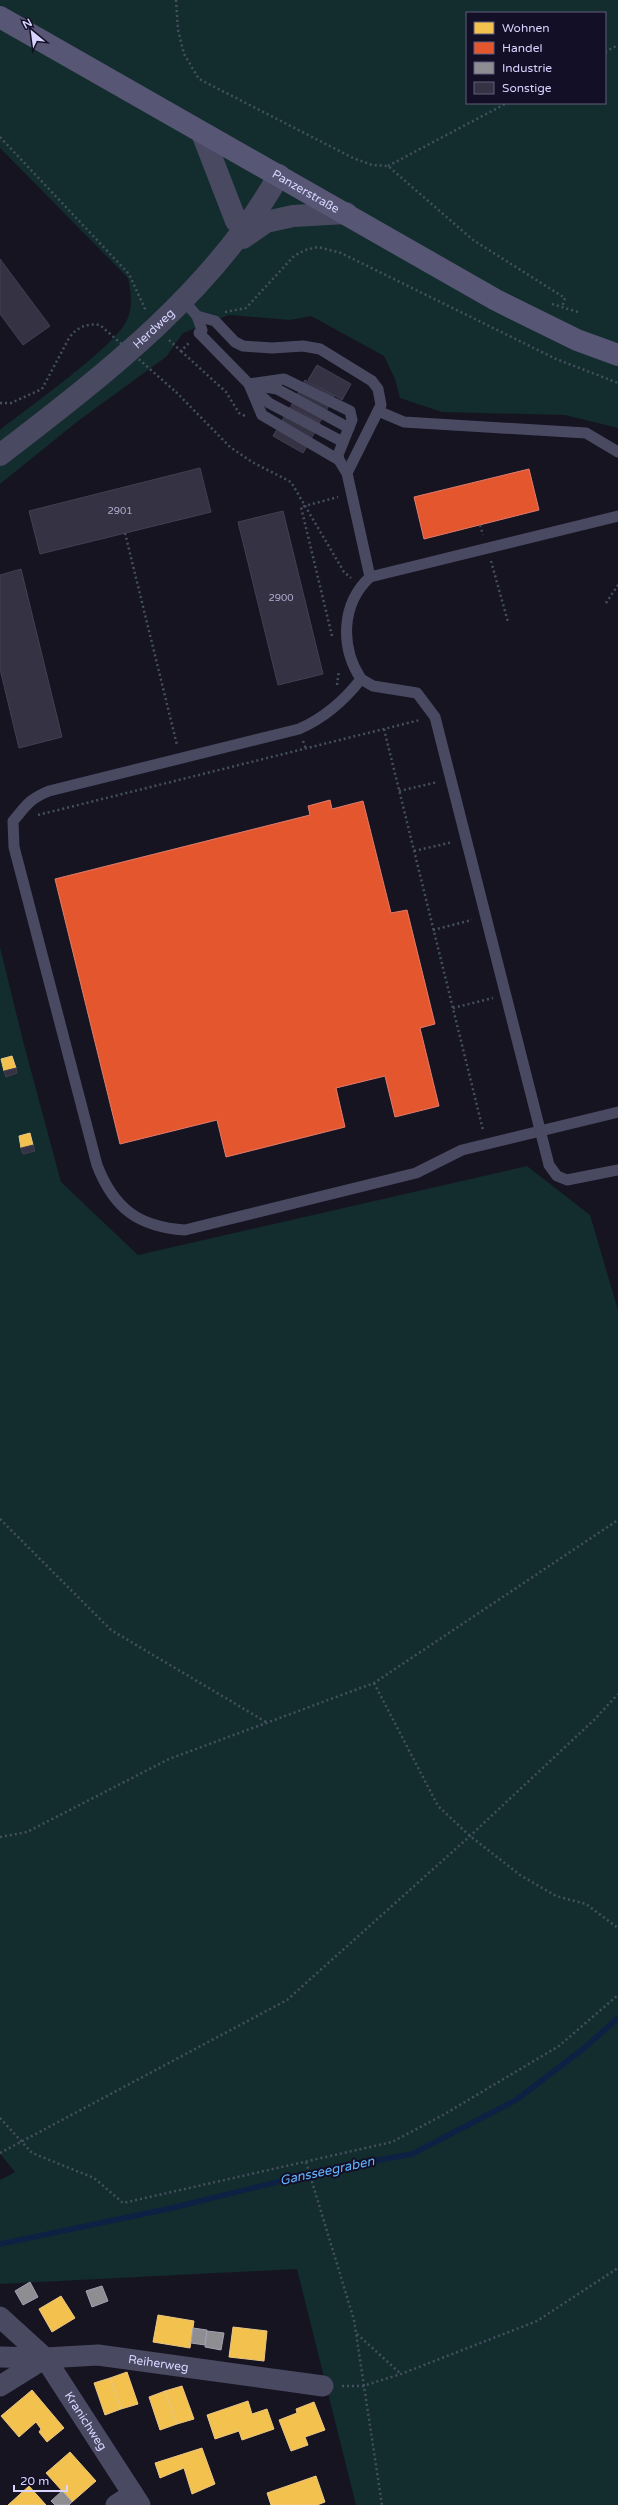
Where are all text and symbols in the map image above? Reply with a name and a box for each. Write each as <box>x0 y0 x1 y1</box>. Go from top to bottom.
north arrow <box>12 12 52 52</box>
legend <box>466 12 606 104</box>
text: N <box>20 16 34 32</box>
text: Wohnen <box>502 21 550 35</box>
text: Handel <box>502 41 542 55</box>
text: Industrie <box>502 61 552 75</box>
text: Sonstige <box>502 81 552 95</box>
street label: Panzerstraße <box>270 167 342 216</box>
street label: Herdweg <box>130 306 177 351</box>
house number: 2901 <box>107 505 133 517</box>
house number: 2900 <box>268 592 294 604</box>
water label: Gansseegraben <box>278 2153 377 2189</box>
street label: Reiherweg <box>127 2352 189 2374</box>
street label: Kranichweg <box>62 2389 110 2453</box>
scale bar <box>14 2467 67 2493</box>
text: 20 m <box>20 2474 49 2488</box>

